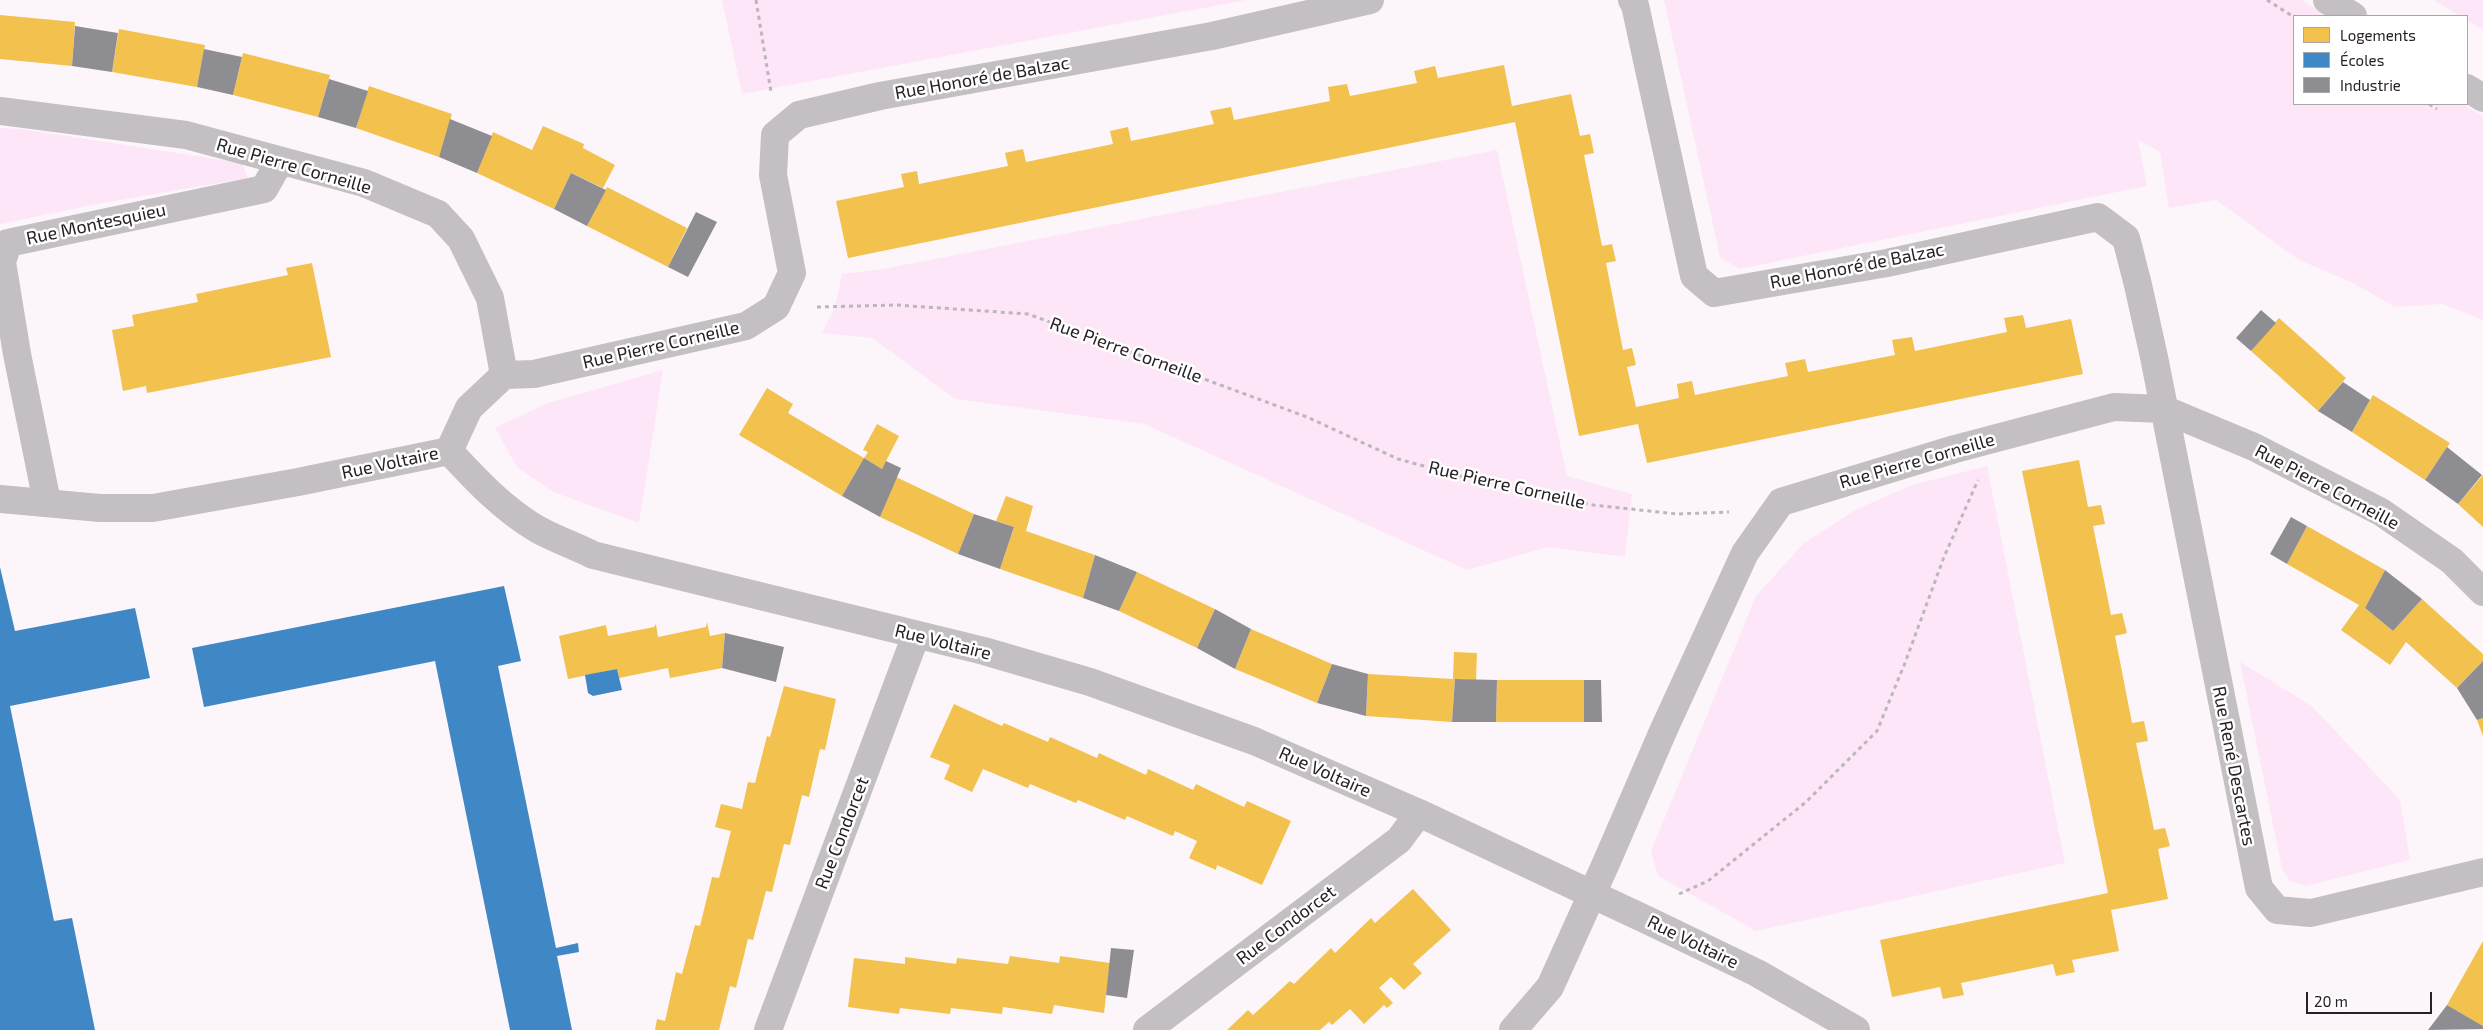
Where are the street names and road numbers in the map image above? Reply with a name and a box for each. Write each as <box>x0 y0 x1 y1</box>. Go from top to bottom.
street label: Rue Honoré de Balzac <box>893 52 1071 104</box>
street label: Rue Pierre Corneille <box>214 134 374 198</box>
street label: Rue Montesquieu <box>24 199 168 249</box>
street label: Rue Honoré de Balzac <box>1768 239 1946 293</box>
street label: Rue Pierre Corneille <box>1047 312 1205 388</box>
street label: Rue Pierre Corneille <box>580 316 742 374</box>
street label: Rue Pierre Corneille <box>1837 429 1997 493</box>
street label: Rue Pierre Corneille <box>2251 440 2403 534</box>
street label: Rue Voltaire <box>340 442 440 484</box>
street label: Rue Pierre Corneille <box>1426 456 1588 514</box>
street label: Rue Voltaire <box>893 620 993 664</box>
street label: Rue René Descartes <box>2208 684 2260 848</box>
street label: Rue Voltaire <box>1276 742 1374 802</box>
street label: Rue Condorcet <box>811 774 873 892</box>
street label: Rue Condorcet <box>1232 881 1340 969</box>
street label: Rue Voltaire <box>1644 911 1742 973</box>

